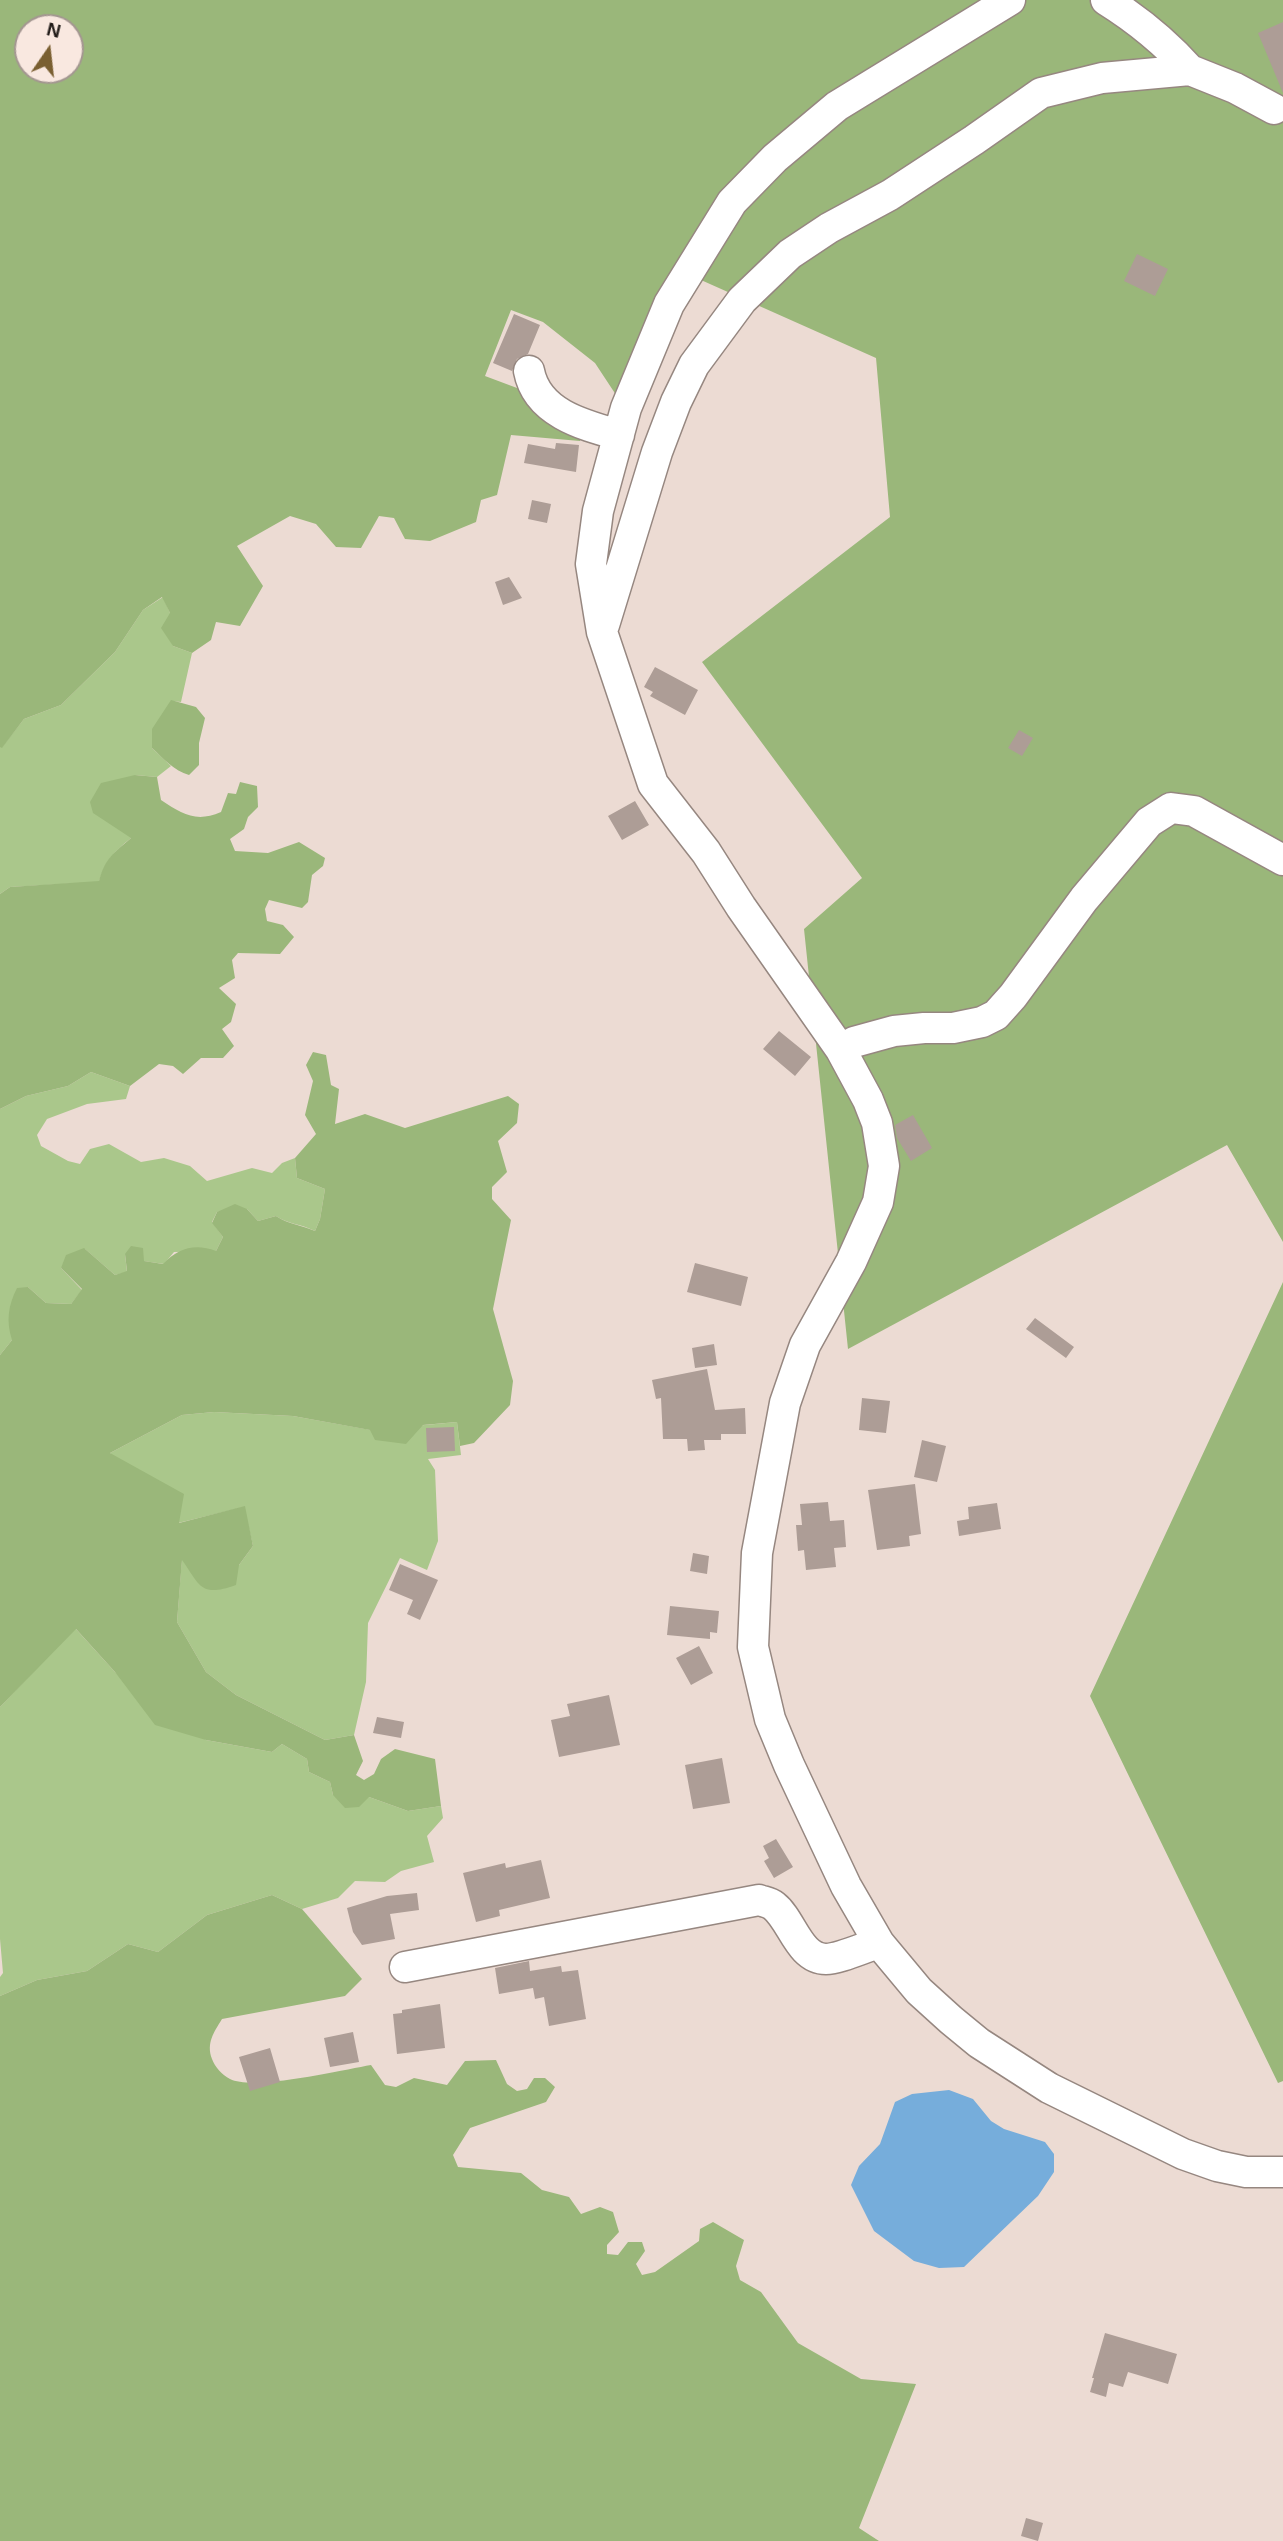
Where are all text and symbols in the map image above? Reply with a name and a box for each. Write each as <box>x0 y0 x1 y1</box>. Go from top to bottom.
north arrow <box>14 14 84 84</box>
text: N <box>45 18 63 42</box>

